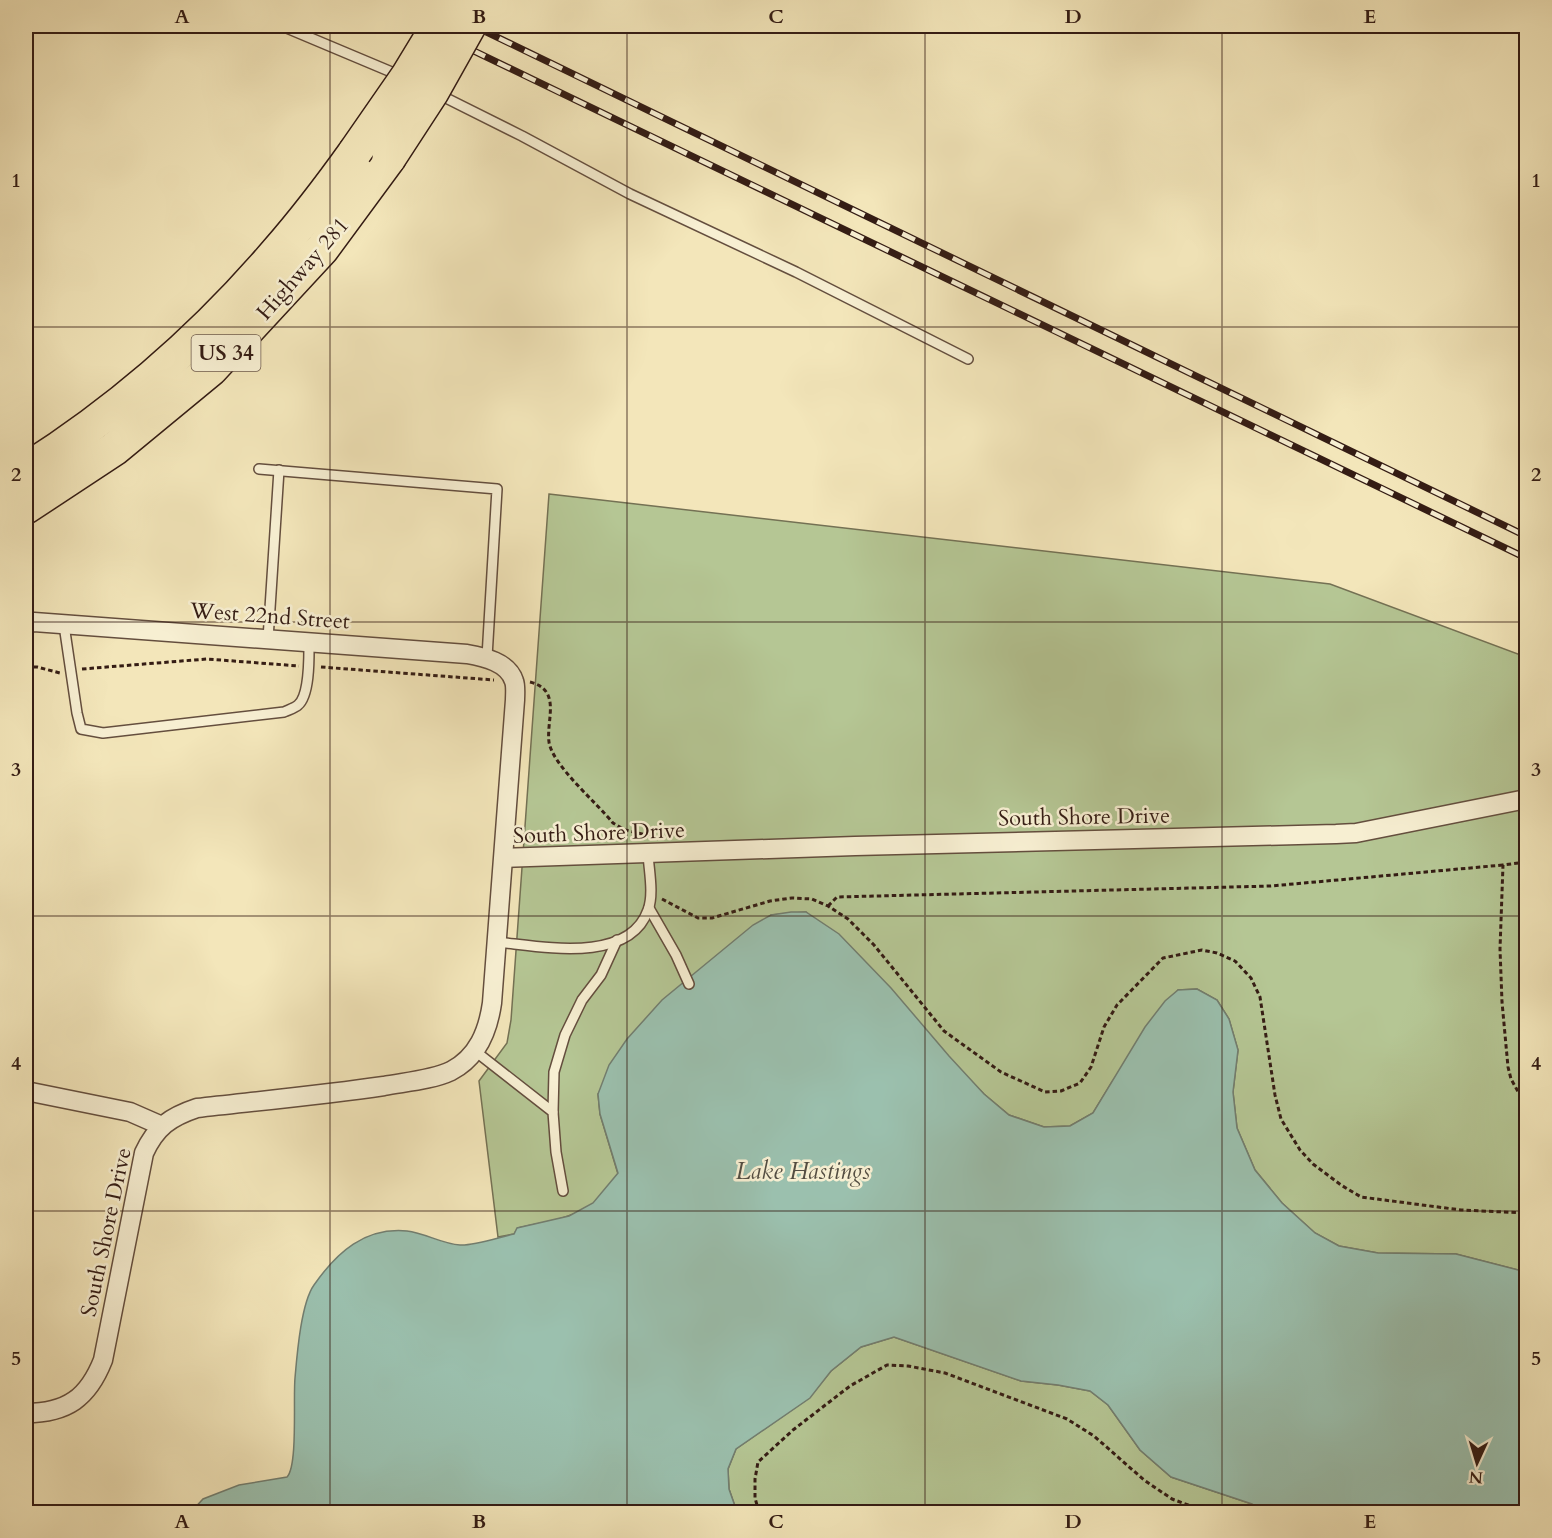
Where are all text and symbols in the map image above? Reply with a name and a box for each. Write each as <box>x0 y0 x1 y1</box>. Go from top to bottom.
text: A <box>174 3 190 30</box>
text: B <box>472 3 486 30</box>
text: C <box>768 3 784 30</box>
text: D <box>1064 3 1082 30</box>
text: E <box>1364 3 1376 30</box>
text: 1 <box>11 167 21 194</box>
text: 1 <box>1531 167 1541 194</box>
street label: Highway 281 <box>250 211 356 327</box>
road number: US 34 <box>192 335 260 371</box>
text: 2 <box>11 461 21 488</box>
text: 2 <box>1531 461 1541 488</box>
street label: West 22nd Street <box>188 595 351 637</box>
text: 3 <box>11 756 21 783</box>
text: 3 <box>1531 756 1541 783</box>
street label: South Shore Drive <box>998 801 1170 833</box>
street label: South Shore Drive <box>513 815 686 851</box>
text: 4 <box>11 1050 21 1077</box>
text: 4 <box>1531 1050 1541 1077</box>
street label: South Shore Drive <box>73 1145 139 1319</box>
water label: Lake Hastings <box>735 1155 871 1188</box>
text: 5 <box>11 1345 21 1372</box>
text: 5 <box>1531 1345 1541 1372</box>
north arrow <box>1447 1433 1507 1493</box>
text: N <box>1468 1466 1484 1488</box>
text: A <box>174 1508 190 1535</box>
text: B <box>472 1508 486 1535</box>
text: C <box>768 1508 784 1535</box>
text: D <box>1064 1508 1082 1535</box>
text: E <box>1364 1508 1376 1535</box>

